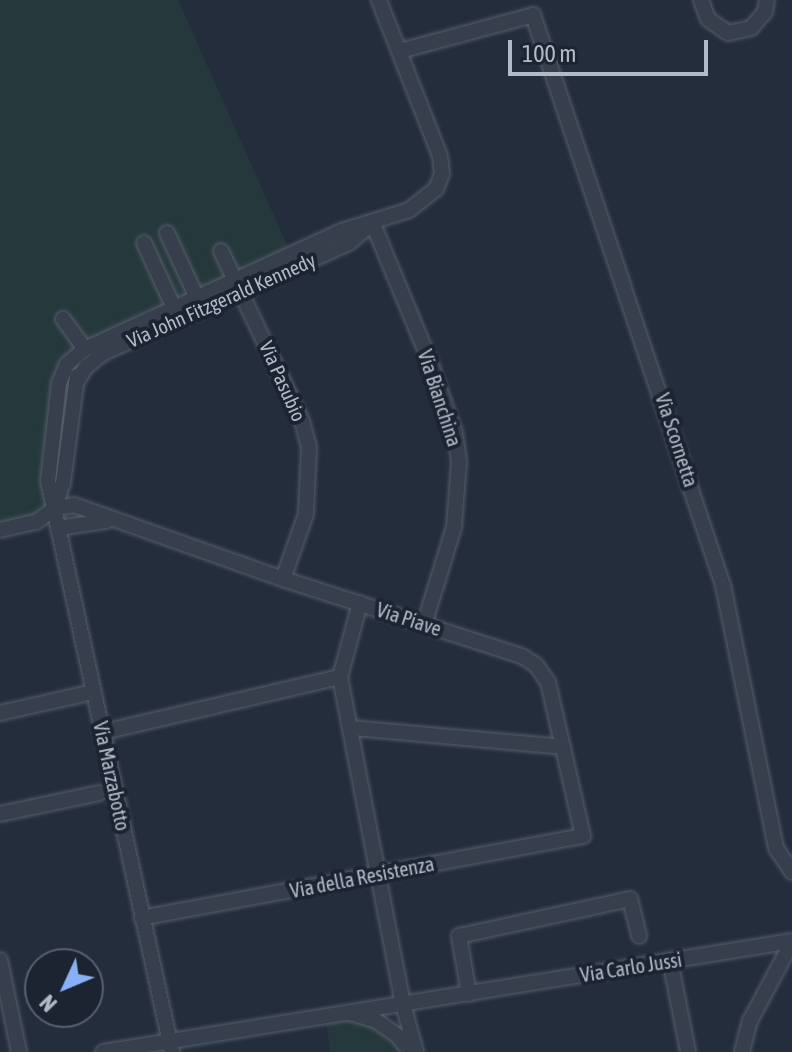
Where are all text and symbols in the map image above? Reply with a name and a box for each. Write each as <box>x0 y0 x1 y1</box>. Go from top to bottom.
scale bar <box>512 24 712 74</box>
text: 100 m <box>522 40 576 67</box>
street label: Via John Fitzgerald Kennedy <box>123 248 319 352</box>
street label: Via Pasubio <box>255 337 311 425</box>
street label: Via Bianchina <box>413 347 467 449</box>
street label: Via Scornetta <box>651 390 703 490</box>
street label: Via Piave <box>373 597 445 641</box>
street label: Via Marzabotto <box>89 719 135 833</box>
street label: Via della Resistenza <box>288 851 436 903</box>
street label: Via Carlo Jussi <box>578 947 684 987</box>
north arrow <box>24 948 104 1028</box>
text: N <box>34 990 62 1017</box>

